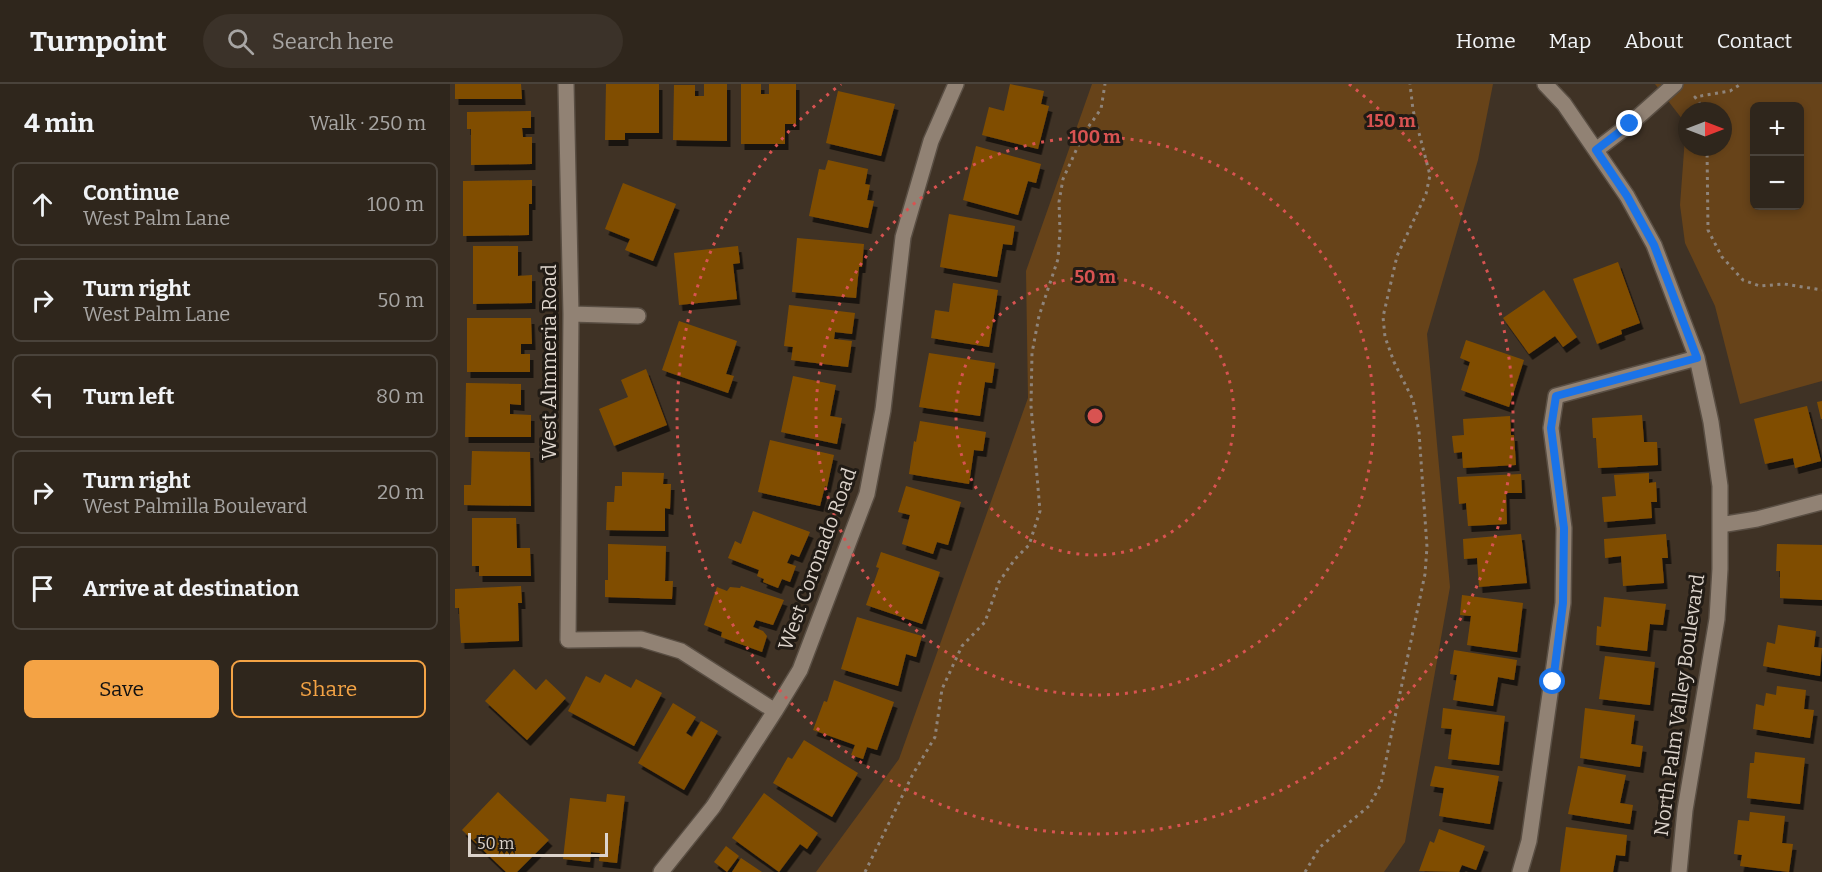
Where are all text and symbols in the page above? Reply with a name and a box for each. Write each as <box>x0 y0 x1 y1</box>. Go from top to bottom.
search box <box>203 14 623 68</box>
text: Turnpoint <box>30 25 167 58</box>
icon: search <box>224 25 257 58</box>
text: Search here <box>272 28 394 55</box>
text: Home <box>1456 28 1516 54</box>
text: Map <box>1549 28 1591 54</box>
text: About <box>1624 28 1684 54</box>
text: Contact <box>1717 28 1792 54</box>
north arrow <box>1678 102 1732 156</box>
map controls <box>1750 102 1804 210</box>
button: + <box>1750 102 1804 156</box>
text: 4 min <box>24 108 94 139</box>
text: 150 m <box>1366 110 1416 132</box>
route end <box>1616 110 1642 136</box>
text: Walk · 250 m <box>309 111 426 135</box>
text: 100 m <box>1069 126 1121 148</box>
button: − <box>1750 156 1804 210</box>
text: Continue <box>83 179 179 206</box>
icon: ahead <box>26 188 59 221</box>
text: 100 m <box>367 192 424 216</box>
text: West Palm Lane <box>83 206 230 230</box>
street label: West Almmeria Road <box>537 264 561 460</box>
text: 50 m <box>1074 266 1116 288</box>
text: Turn right <box>83 275 191 302</box>
icon: right <box>26 284 59 317</box>
text: 50 m <box>377 288 424 312</box>
text: West Palm Lane <box>83 302 230 326</box>
icon: left <box>26 380 59 413</box>
text: Turn left <box>83 383 175 410</box>
text: 80 m <box>376 384 424 408</box>
centre of rings <box>1085 406 1105 426</box>
street label: West Coronado Road <box>773 464 861 654</box>
text: Turn right <box>83 467 191 494</box>
icon: right <box>26 476 59 509</box>
text: 20 m <box>377 480 424 504</box>
text: West Palmilla Boulevard <box>83 494 307 518</box>
icon: arrive <box>26 572 59 605</box>
street label: North Palm Valley Boulevard <box>1649 572 1709 838</box>
text: Arrive at destination <box>83 575 299 602</box>
button: Save <box>24 660 219 718</box>
button: Share <box>231 660 426 718</box>
route start <box>1539 668 1565 694</box>
scale bar <box>468 830 608 858</box>
text: 50 m <box>477 834 514 853</box>

